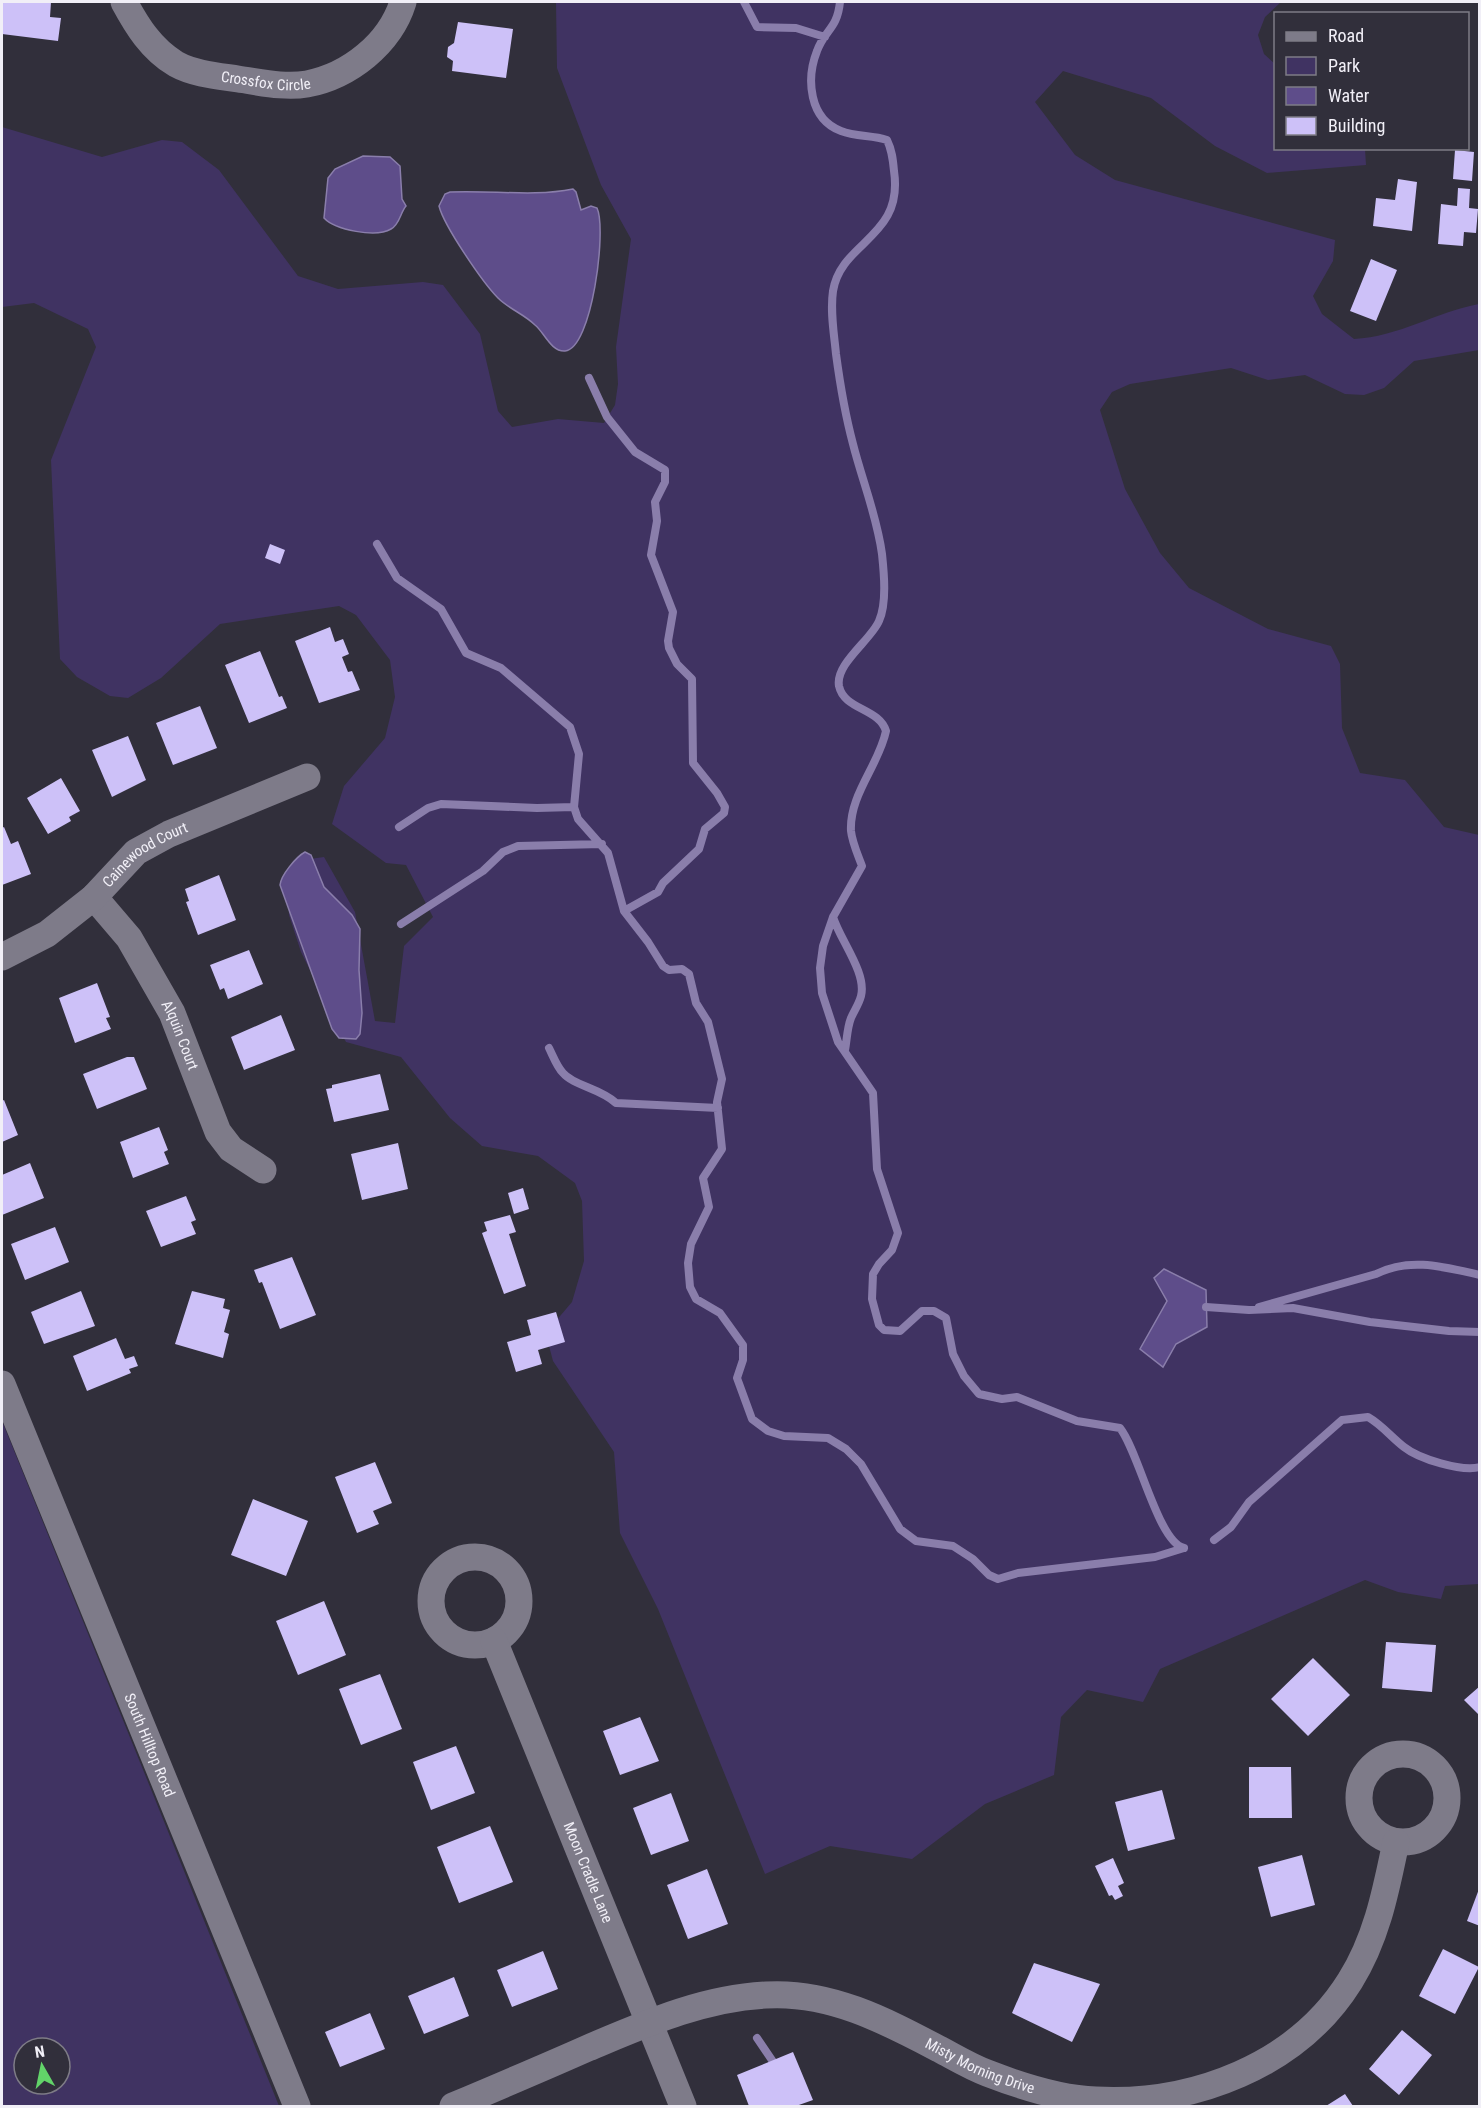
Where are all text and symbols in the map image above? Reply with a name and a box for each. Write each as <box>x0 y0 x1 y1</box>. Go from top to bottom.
legend <box>1274 12 1469 150</box>
text: Road <box>1328 25 1364 46</box>
text: Park <box>1328 55 1360 76</box>
street label: Crossfox Circle <box>220 68 312 94</box>
text: Water <box>1328 85 1370 106</box>
text: Building <box>1328 115 1385 136</box>
street label: Cainewood Court <box>99 818 190 891</box>
street label: Alquin Court <box>158 997 202 1073</box>
street label: South Hilltop Road <box>120 1691 179 1799</box>
street label: Moon Cradle Lane <box>560 1820 617 1926</box>
street label: Misty Morning Drive <box>922 2034 1037 2098</box>
north arrow <box>12 2036 72 2096</box>
text: N <box>33 2042 46 2062</box>

